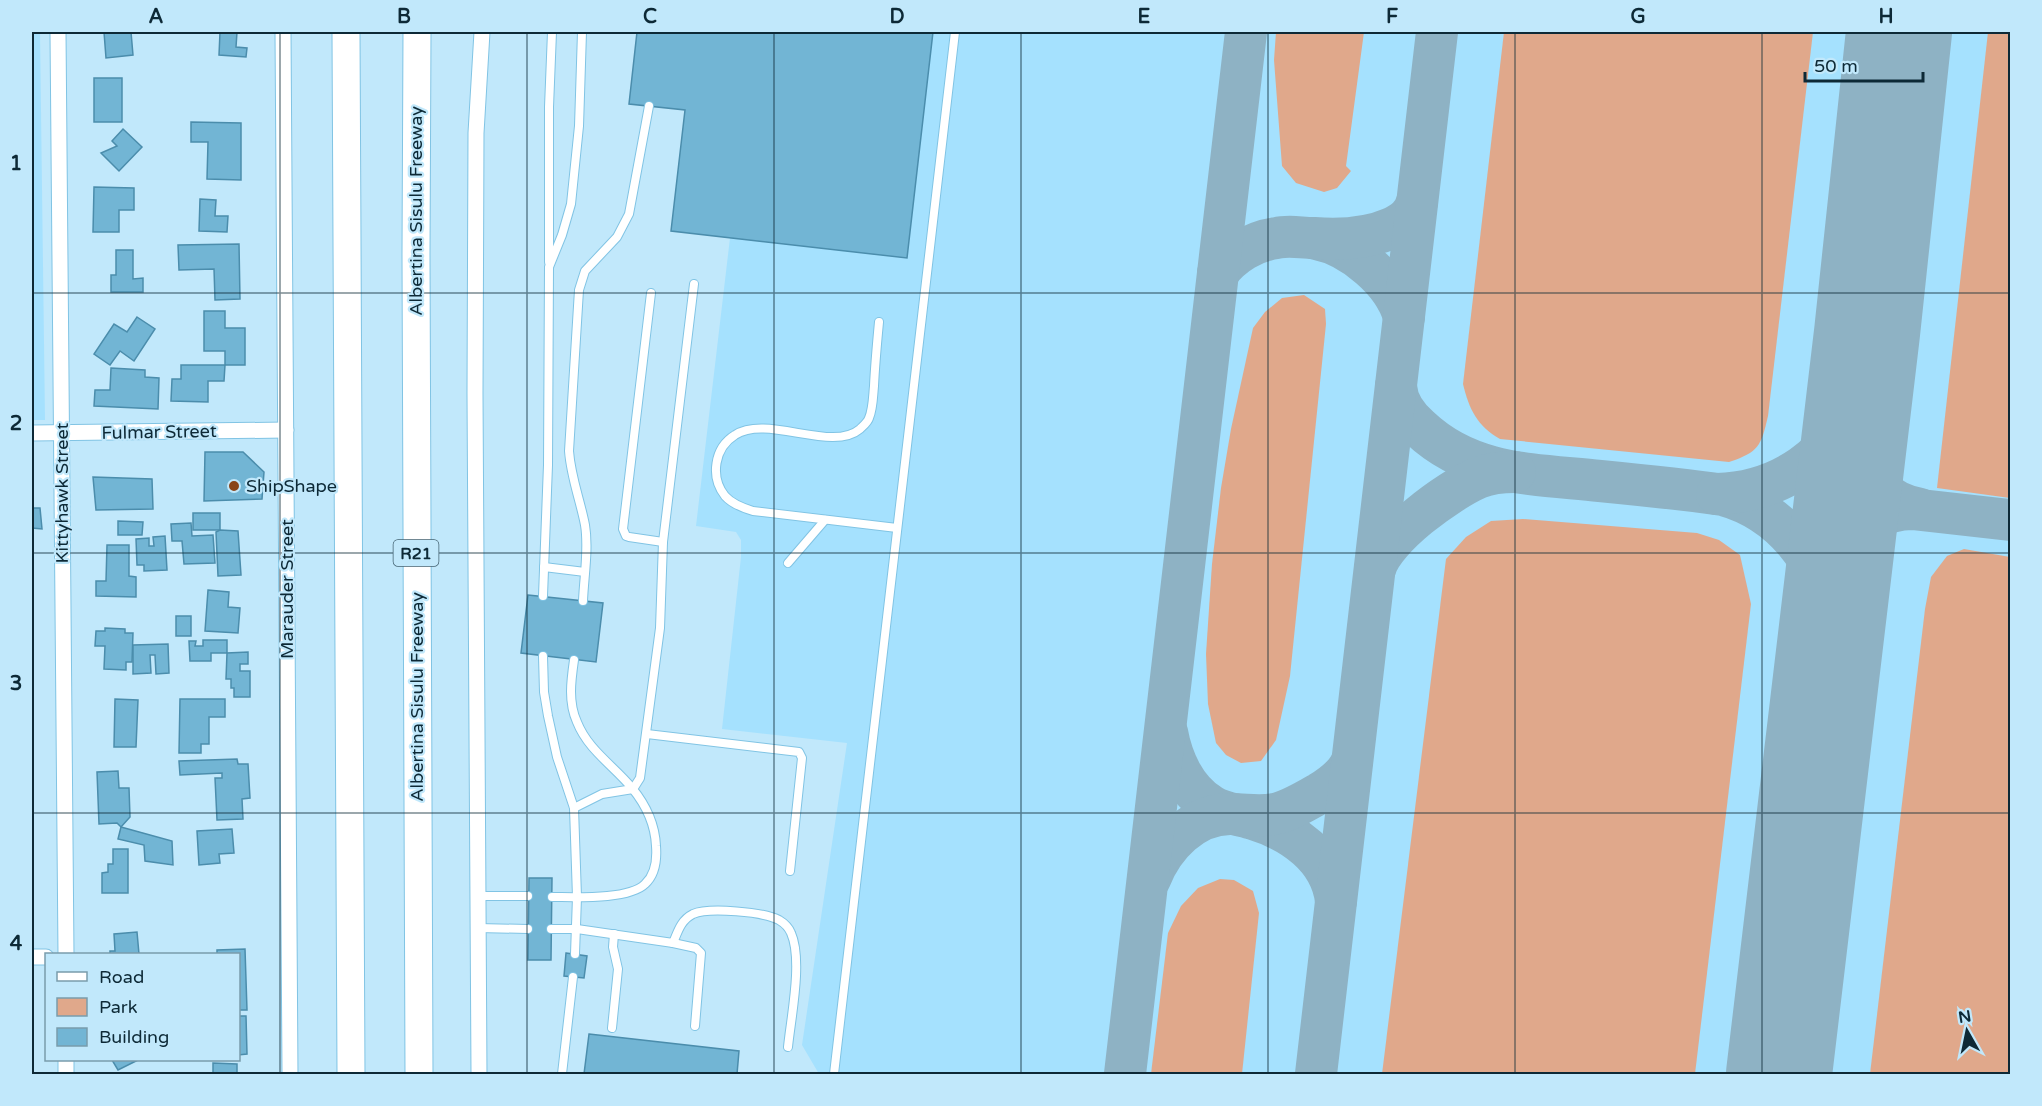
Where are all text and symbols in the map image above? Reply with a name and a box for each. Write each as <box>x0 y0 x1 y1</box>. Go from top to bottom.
text: A <box>149 5 164 29</box>
text: B <box>397 5 411 29</box>
text: C <box>643 5 657 29</box>
text: D <box>889 5 905 29</box>
text: E <box>1138 5 1151 29</box>
text: F <box>1386 5 1398 29</box>
text: G <box>1630 5 1646 29</box>
text: H <box>1878 5 1894 29</box>
scale bar <box>1805 45 1924 83</box>
text: 50 m <box>1814 55 1858 77</box>
street label: Albertina Sisulu Freeway <box>405 106 427 316</box>
text: 1 <box>10 152 22 176</box>
text: 2 <box>10 412 22 436</box>
street label: Fulmar Street <box>101 420 217 444</box>
street label: Kittyhawk Street <box>51 422 73 563</box>
place label: ShipShape <box>246 475 337 497</box>
marker: ShipShape <box>227 479 241 493</box>
street label: Marauder Street <box>276 519 298 659</box>
road number: R21 <box>394 540 438 566</box>
street label: Albertina Sisulu Freeway <box>406 592 428 802</box>
text: 3 <box>10 672 22 696</box>
text: 4 <box>10 932 23 956</box>
legend <box>45 953 240 1061</box>
text: Road <box>99 966 144 988</box>
text: Park <box>99 996 138 1018</box>
north arrow <box>1937 1001 1997 1061</box>
text: N <box>1957 1006 1973 1028</box>
text: Building <box>99 1026 169 1048</box>

